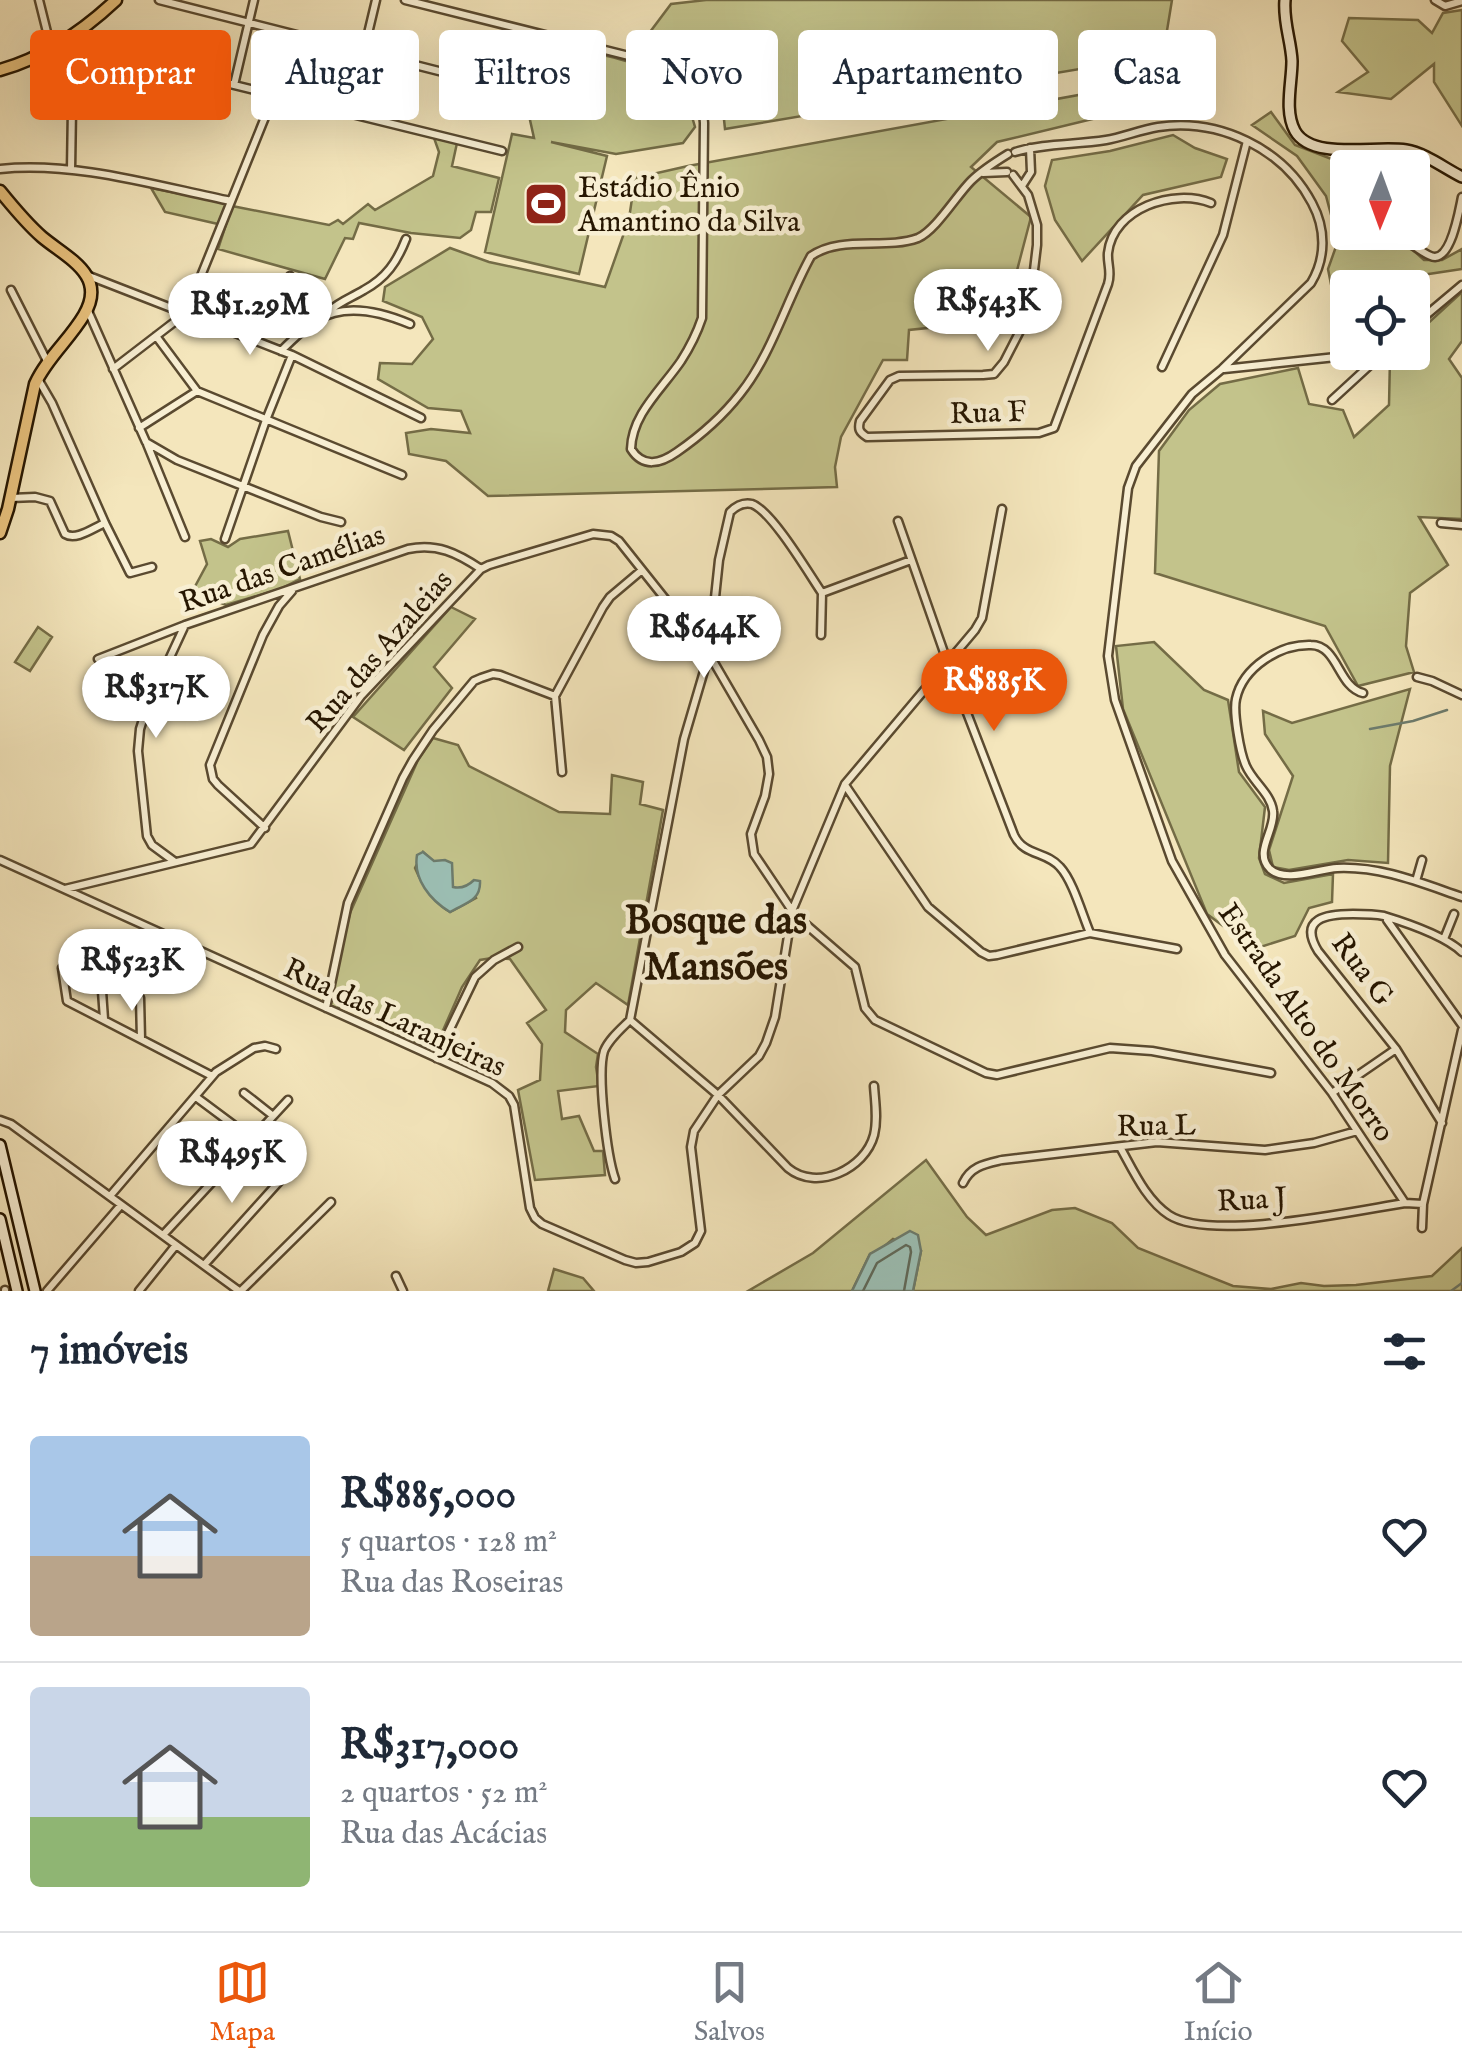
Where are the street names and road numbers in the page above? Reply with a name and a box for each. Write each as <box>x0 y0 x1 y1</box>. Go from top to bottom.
street label: Rua F <box>949 394 1027 434</box>
street label: Rua das Camélias <box>175 517 390 623</box>
street label: Rua das Azaleias <box>299 563 462 742</box>
street label: Estrada Alto do Morro <box>1209 896 1402 1150</box>
street label: Rua G <box>1322 926 1401 1014</box>
street label: Rua das Laranjeiras <box>277 951 512 1087</box>
street label: Rua L <box>1116 1107 1197 1147</box>
street label: Rua J <box>1216 1180 1288 1222</box>

